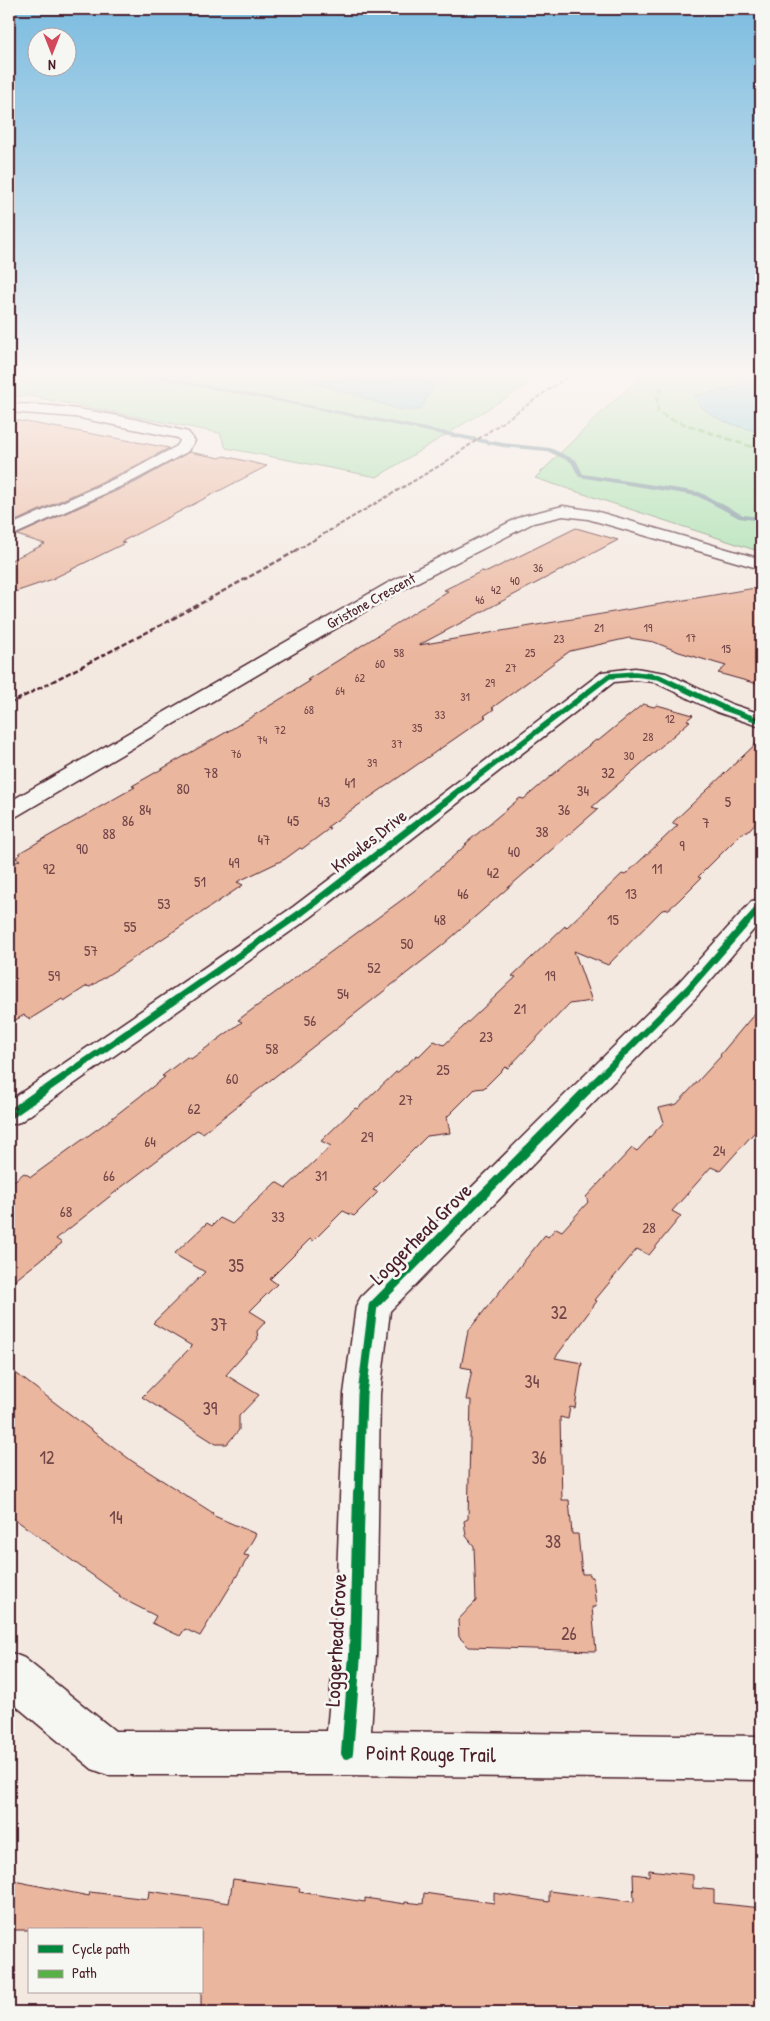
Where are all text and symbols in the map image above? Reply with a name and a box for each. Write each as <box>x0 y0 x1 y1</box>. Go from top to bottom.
north arrow <box>28 28 78 78</box>
text: N <box>48 56 56 75</box>
house number: 36 <box>533 559 543 576</box>
street label: Gristone Crescent <box>322 567 420 634</box>
house number: 40 <box>510 572 520 589</box>
house number: 42 <box>491 581 501 598</box>
house number: 46 <box>475 591 485 608</box>
house number: 21 <box>594 619 604 636</box>
house number: 19 <box>644 619 653 636</box>
house number: 17 <box>686 629 696 646</box>
house number: 23 <box>554 630 565 647</box>
house number: 15 <box>721 640 731 657</box>
house number: 58 <box>394 644 404 661</box>
house number: 25 <box>525 644 535 661</box>
house number: 60 <box>375 655 385 672</box>
house number: 27 <box>505 659 517 676</box>
house number: 62 <box>355 669 366 686</box>
house number: 29 <box>485 674 496 691</box>
house number: 64 <box>335 682 345 699</box>
house number: 31 <box>460 688 470 705</box>
house number: 68 <box>304 701 314 718</box>
house number: 33 <box>435 706 445 723</box>
house number: 12 <box>665 710 675 727</box>
house number: 35 <box>412 719 422 736</box>
house number: 72 <box>274 721 286 738</box>
house number: 28 <box>643 728 653 745</box>
house number: 74 <box>257 731 268 748</box>
house number: 37 <box>391 735 403 752</box>
house number: 76 <box>231 745 242 762</box>
house number: 30 <box>624 747 634 764</box>
house number: 39 <box>367 754 377 771</box>
house number: 78 <box>204 762 218 783</box>
house number: 32 <box>601 762 615 783</box>
house number: 41 <box>344 772 356 793</box>
house number: 80 <box>176 778 190 799</box>
house number: 34 <box>577 780 590 801</box>
house number: 43 <box>318 791 330 812</box>
house number: 5 <box>725 791 732 812</box>
house number: 84 <box>139 799 151 820</box>
house number: 36 <box>558 799 570 820</box>
street label: Knowles Drive <box>326 803 412 878</box>
house number: 86 <box>122 810 134 831</box>
house number: 45 <box>287 810 300 831</box>
house number: 7 <box>702 812 710 833</box>
house number: 38 <box>535 821 549 842</box>
house number: 88 <box>103 823 116 844</box>
house number: 47 <box>257 829 271 850</box>
house number: 9 <box>679 835 685 856</box>
house number: 90 <box>76 838 88 859</box>
house number: 40 <box>508 841 520 862</box>
house number: 49 <box>228 852 240 873</box>
house number: 92 <box>43 858 55 879</box>
house number: 11 <box>652 858 662 879</box>
house number: 42 <box>487 862 499 883</box>
house number: 51 <box>194 871 206 892</box>
house number: 46 <box>457 883 469 904</box>
house number: 13 <box>625 883 637 904</box>
house number: 53 <box>157 893 171 914</box>
house number: 48 <box>434 909 446 930</box>
house number: 15 <box>607 909 620 930</box>
house number: 55 <box>124 916 137 937</box>
house number: 50 <box>400 933 414 954</box>
house number: 57 <box>84 940 98 961</box>
house number: 52 <box>367 957 381 978</box>
house number: 59 <box>48 965 60 986</box>
house number: 19 <box>545 965 556 986</box>
house number: 54 <box>337 983 349 1004</box>
house number: 21 <box>514 998 526 1019</box>
house number: 56 <box>304 1010 316 1031</box>
house number: 23 <box>479 1026 493 1047</box>
house number: 58 <box>266 1038 278 1059</box>
house number: 25 <box>436 1059 450 1080</box>
house number: 60 <box>226 1068 239 1089</box>
house number: 27 <box>399 1089 413 1110</box>
house number: 62 <box>187 1098 201 1119</box>
house number: 29 <box>361 1126 374 1147</box>
house number: 64 <box>144 1131 156 1152</box>
house number: 24 <box>713 1140 726 1161</box>
house number: 66 <box>103 1165 115 1186</box>
house number: 31 <box>315 1165 327 1186</box>
street label: Loggerhead Grove <box>363 1176 478 1291</box>
house number: 68 <box>60 1201 72 1222</box>
house number: 33 <box>271 1206 285 1227</box>
house number: 28 <box>642 1217 656 1238</box>
house number: 35 <box>228 1253 244 1278</box>
house number: 32 <box>551 1300 568 1325</box>
house number: 37 <box>211 1312 228 1337</box>
house number: 34 <box>525 1369 540 1394</box>
house number: 39 <box>203 1396 218 1421</box>
house number: 12 <box>40 1445 55 1470</box>
house number: 36 <box>531 1445 547 1470</box>
house number: 14 <box>109 1505 123 1530</box>
house number: 38 <box>545 1529 561 1554</box>
street label: Loggerhead Grove <box>318 1573 353 1707</box>
house number: 26 <box>561 1621 577 1646</box>
street label: Point Rouge Trail <box>366 1738 497 1769</box>
legend <box>28 1928 202 1994</box>
text: Cycle path <box>72 1938 130 1959</box>
text: Path <box>72 1962 97 1983</box>

